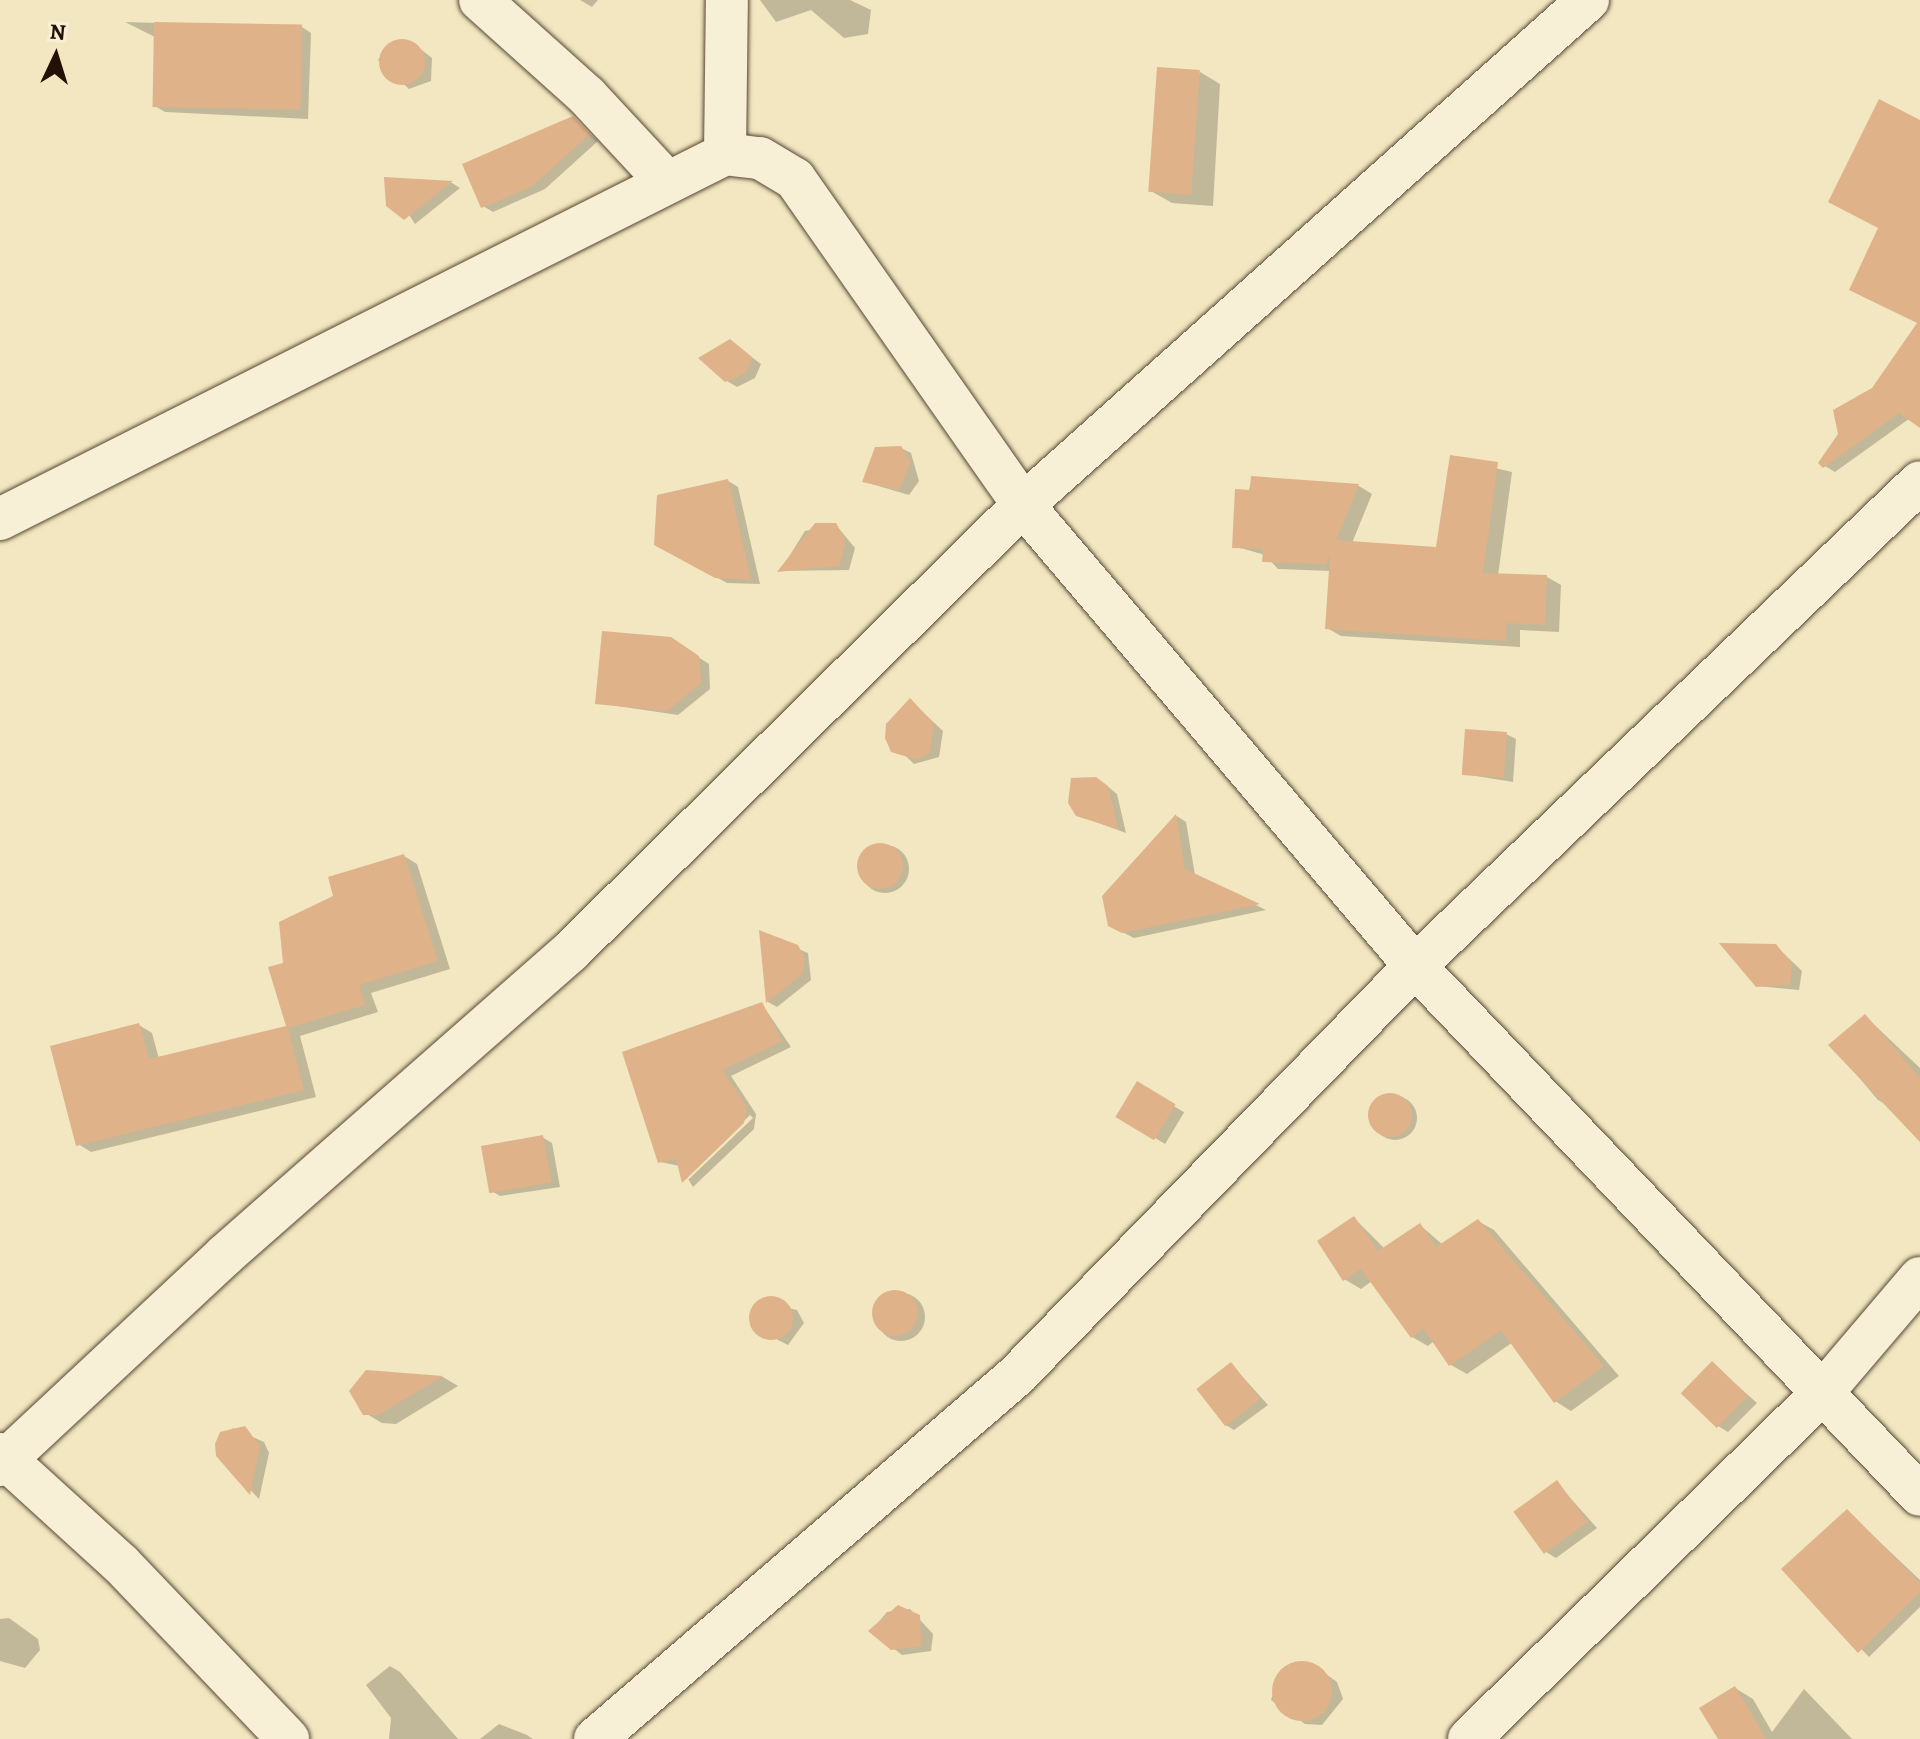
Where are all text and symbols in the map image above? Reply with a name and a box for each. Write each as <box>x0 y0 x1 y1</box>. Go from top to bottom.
north arrow <box>16 16 96 96</box>
text: N <box>49 17 67 48</box>

